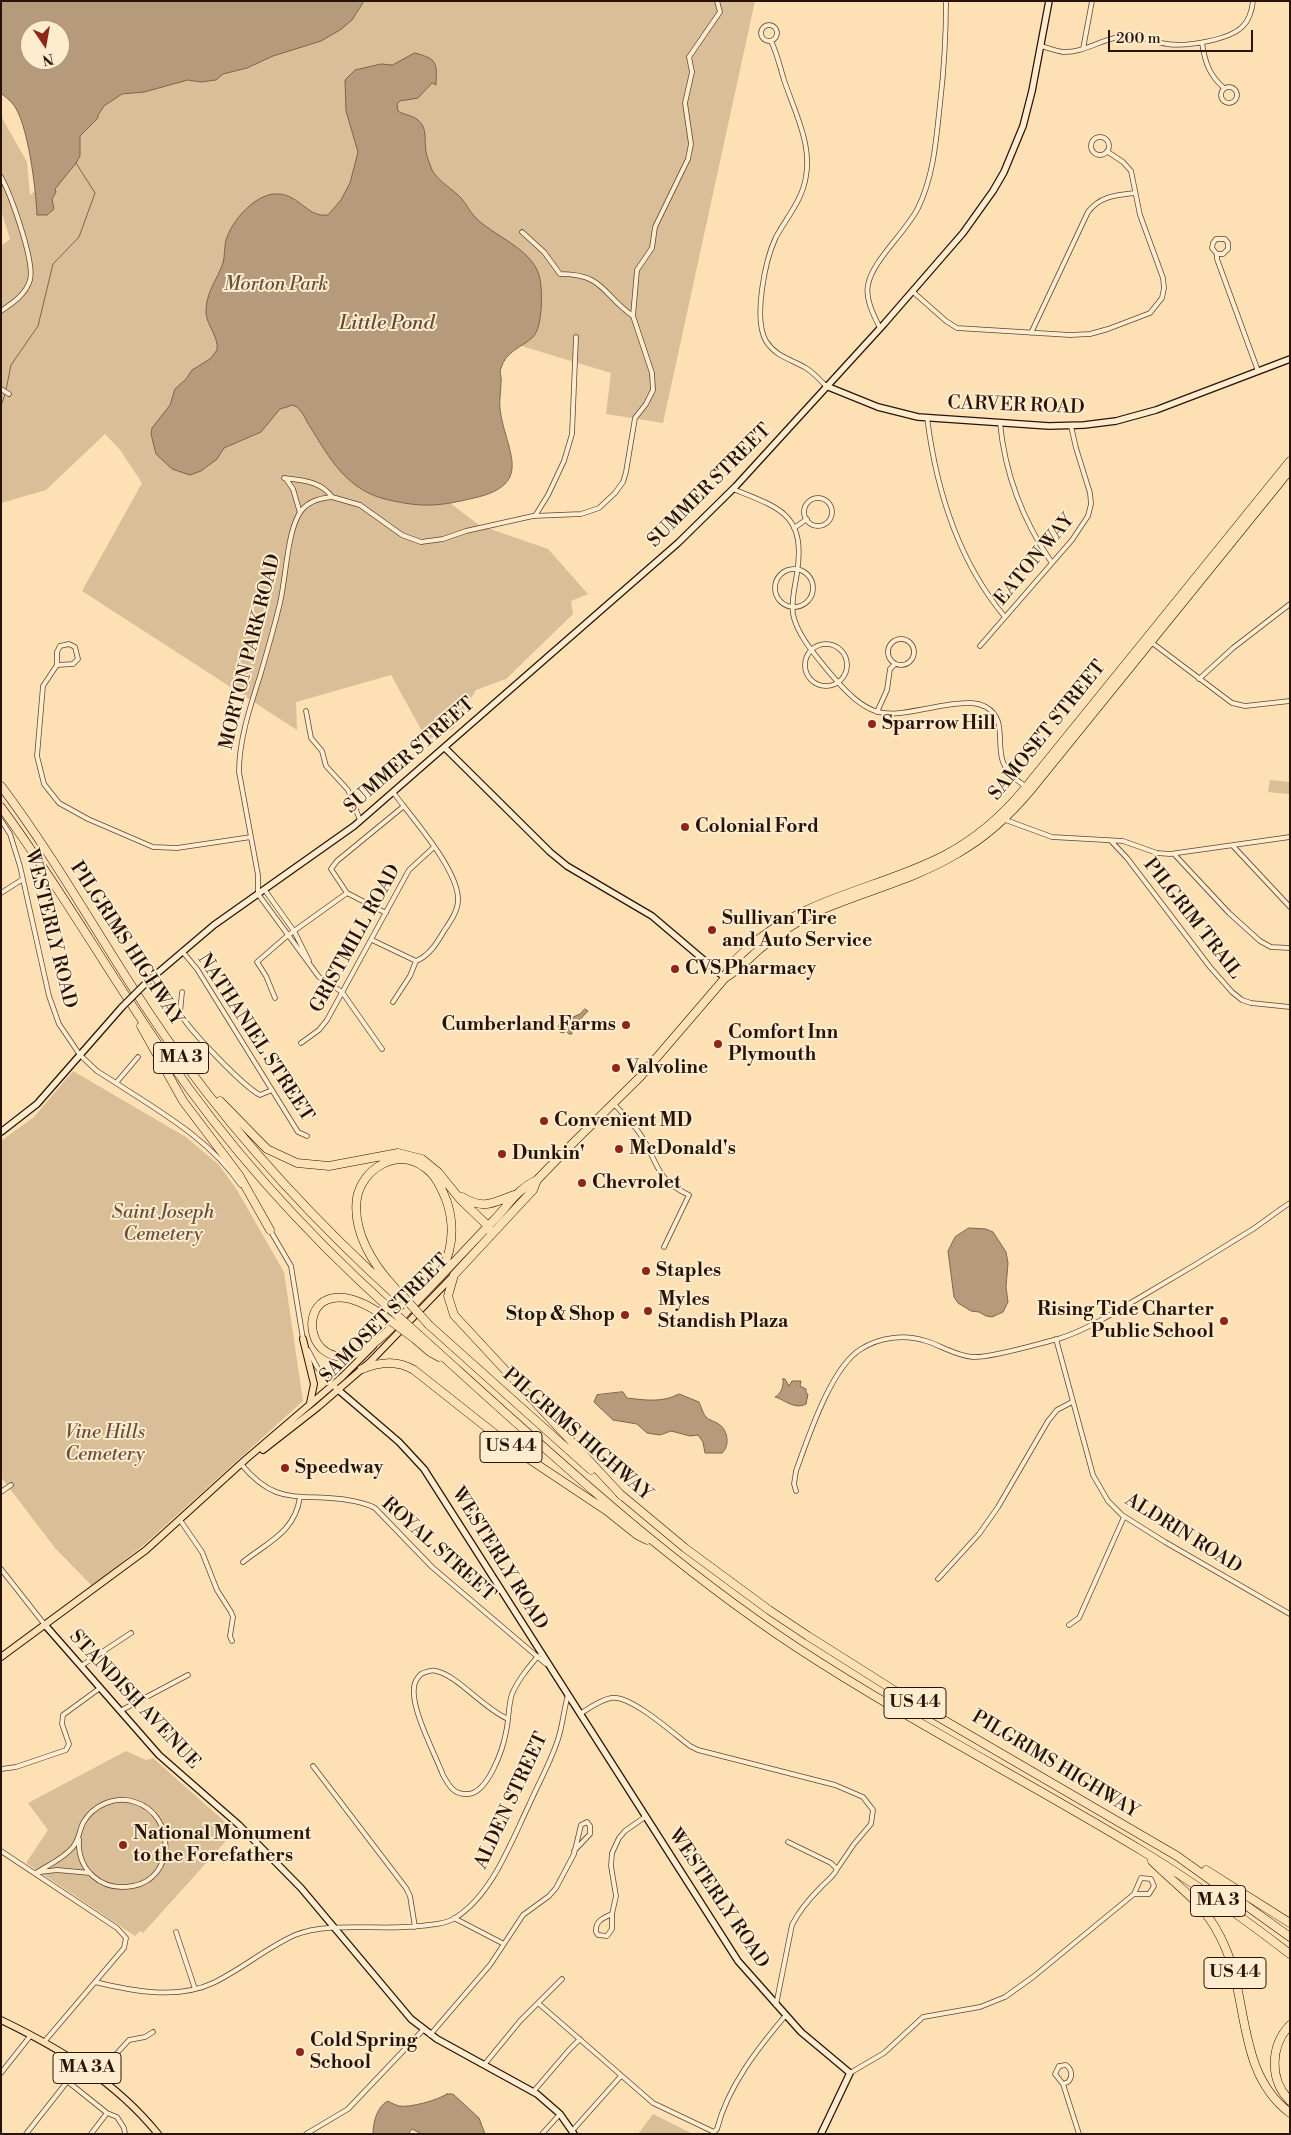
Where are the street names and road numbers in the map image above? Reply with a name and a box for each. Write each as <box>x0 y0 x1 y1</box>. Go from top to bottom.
street label: CARVER ROAD <box>947 392 1085 420</box>
street label: SUMMER STREET <box>643 419 777 553</box>
street label: EATON WAY <box>990 510 1080 610</box>
street label: MORTON PARK ROAD <box>216 552 286 752</box>
street label: SAMOSET STREET <box>985 657 1111 805</box>
street label: SUMMER STREET <box>340 693 480 819</box>
street label: WESTERLY ROAD <box>19 847 81 1011</box>
street label: PILGRIM TRAIL <box>1138 854 1246 984</box>
street label: PILGRIMS HIGHWAY <box>64 858 188 1030</box>
street label: GRISTMILL ROAD <box>306 861 406 1017</box>
street label: NATHANIEL STREET <box>192 950 318 1126</box>
road number: MA 3 <box>154 1042 208 1074</box>
street label: SAMOSET STREET <box>316 1250 454 1388</box>
street label: PILGRIMS HIGHWAY <box>498 1364 656 1506</box>
road number: US 44 <box>480 1431 542 1462</box>
street label: WESTERLY ROAD <box>446 1484 552 1634</box>
street label: ALDRIN ROAD <box>1120 1489 1246 1579</box>
street label: ROYAL STREET <box>376 1493 500 1607</box>
street label: STANDISH AVENUE <box>64 1626 204 1774</box>
road number: US 44 <box>884 1688 946 1719</box>
street label: PILGRIMS HIGHWAY <box>967 1706 1143 1824</box>
street label: ALDEN STREET <box>470 1729 554 1873</box>
street label: WESTERLY ROAD <box>663 1825 773 1973</box>
road number: MA 3 <box>1190 1885 1246 1916</box>
road number: US 44 <box>1204 1958 1266 1989</box>
road number: MA 3A <box>53 2052 121 2084</box>

